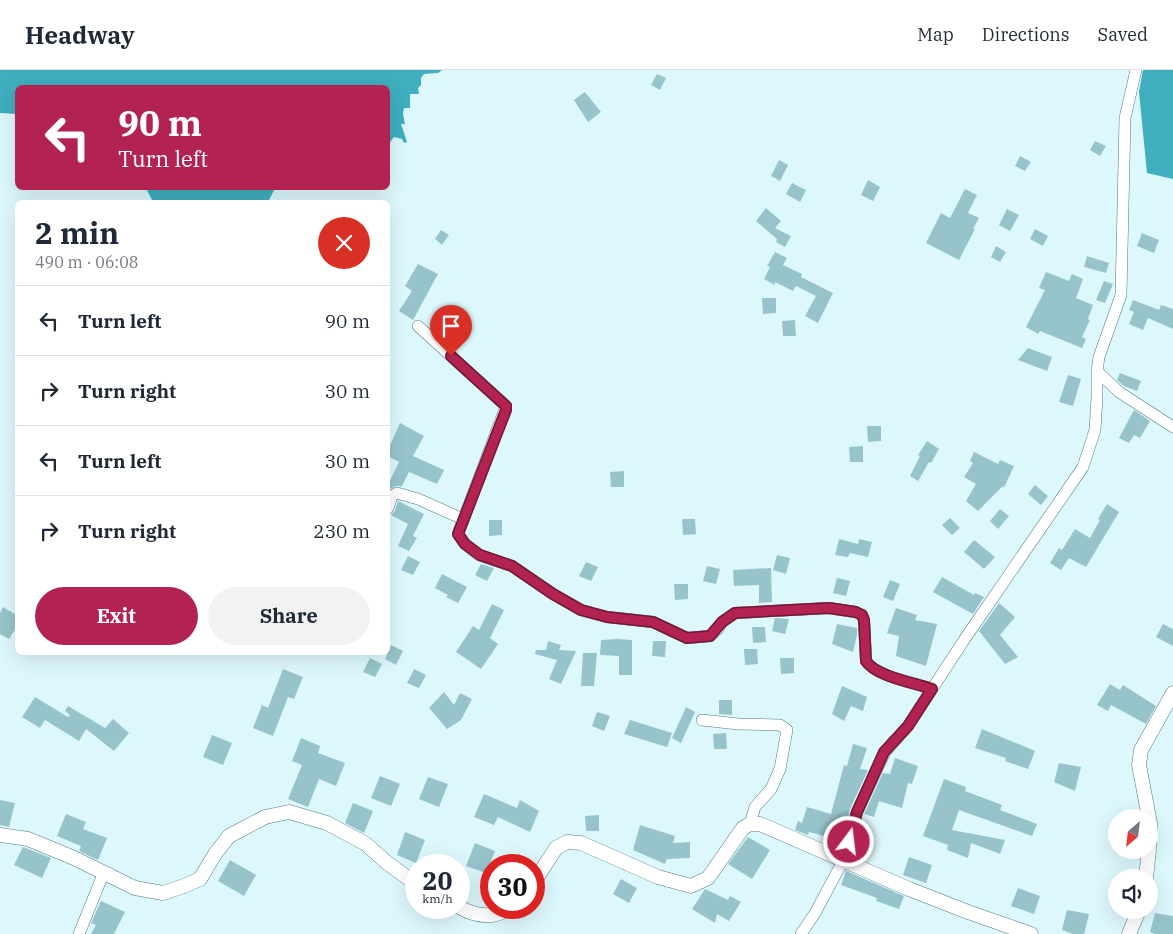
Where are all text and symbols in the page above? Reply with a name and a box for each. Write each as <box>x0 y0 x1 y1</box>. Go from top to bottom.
text: Headway <box>25 19 135 51</box>
text: Map <box>917 23 954 46</box>
text: Directions <box>982 23 1070 46</box>
text: Saved <box>1098 23 1148 46</box>
text: 90 m <box>118 100 202 146</box>
icon: left <box>35 105 100 170</box>
text: Turn left <box>118 144 208 173</box>
text: 2 min <box>35 213 119 252</box>
button: close <box>318 217 370 269</box>
text: 490 m · 06:08 <box>35 252 138 272</box>
pin <box>430 305 472 356</box>
icon: left <box>35 307 63 335</box>
text: Turn left <box>78 309 161 333</box>
text: 90 m <box>325 309 370 333</box>
icon: arrive <box>437 312 465 340</box>
icon: right <box>35 377 63 405</box>
text: Turn right <box>78 379 176 403</box>
text: 30 m <box>325 379 370 403</box>
icon: left <box>35 447 63 475</box>
text: Turn left <box>78 449 161 473</box>
text: 30 m <box>325 449 370 473</box>
icon: right <box>35 517 63 545</box>
text: Turn right <box>78 519 176 543</box>
text: 230 m <box>313 519 370 543</box>
button: Exit <box>35 587 198 645</box>
button: Share <box>208 587 370 645</box>
north arrow <box>1108 809 1158 859</box>
map controls <box>1108 809 1158 919</box>
position arrow <box>822 815 874 867</box>
speed limit sign: 30 <box>480 854 545 919</box>
text: 20 <box>422 864 453 897</box>
button: sound <box>1108 869 1158 919</box>
text: km/h <box>422 891 453 906</box>

